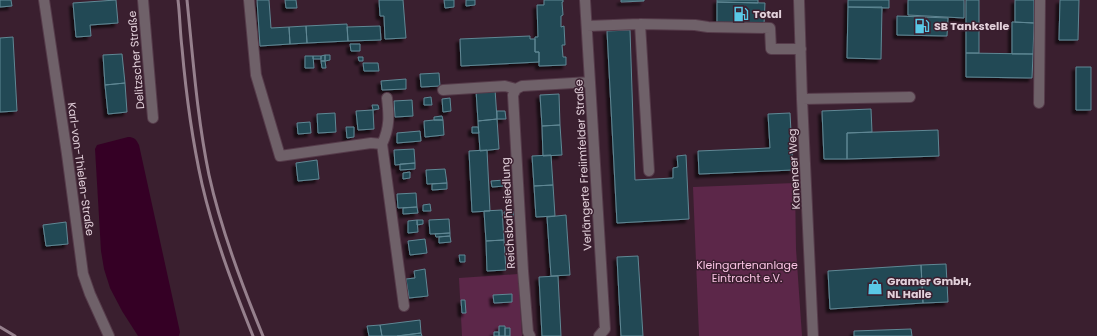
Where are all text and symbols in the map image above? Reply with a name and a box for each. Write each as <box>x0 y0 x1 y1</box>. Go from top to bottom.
fuel station icon: Total <box>732 5 750 23</box>
place label: Total <box>753 6 782 22</box>
street label: Delitzscher Straße <box>124 10 148 110</box>
fuel station icon: SB Tankstelle <box>913 17 931 35</box>
place label: SB Tankstelle <box>934 18 1009 34</box>
street label: Verlängerte Freiimfelder Straße <box>571 79 595 251</box>
street label: Karl-von-Thielen-Straße <box>64 101 98 237</box>
street label: Kanenaer Weg <box>784 128 804 210</box>
street label: Reichsbahnsiedlung <box>497 157 519 269</box>
park label: Kleingartenanlage Eintracht e.V. <box>696 257 798 286</box>
place label: Gramer GmbH, NL Halle <box>887 273 972 302</box>
shop icon: Gramer GmbH, NL Halle <box>866 278 884 296</box>

